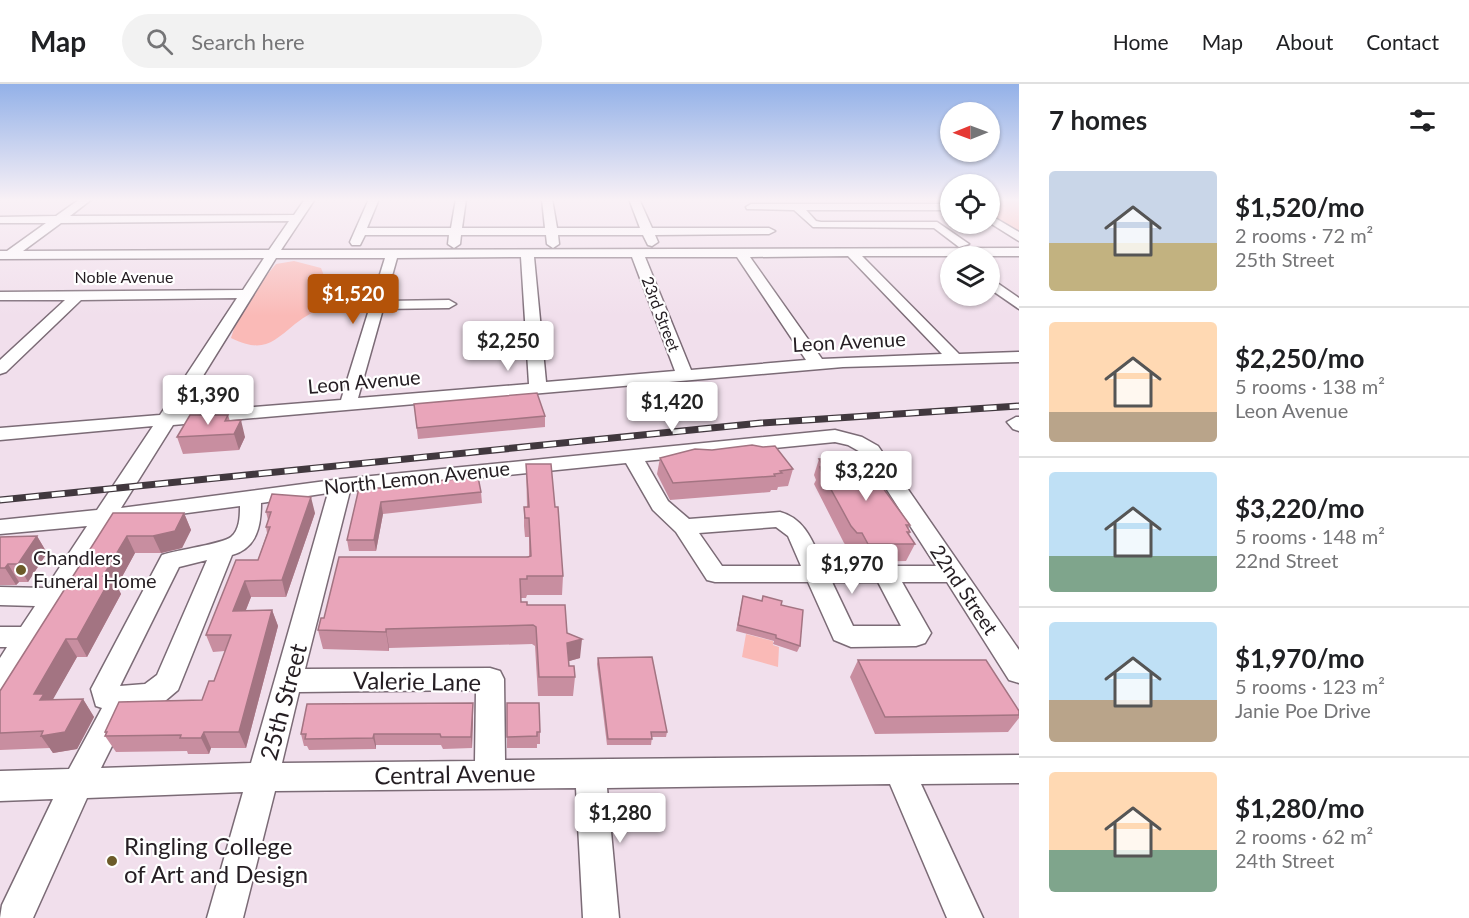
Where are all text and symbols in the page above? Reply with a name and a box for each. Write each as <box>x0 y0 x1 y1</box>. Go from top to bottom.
search box <box>122 14 542 68</box>
text: Map <box>30 24 86 58</box>
icon: search <box>143 25 176 58</box>
text: Search here <box>191 28 305 55</box>
text: Home <box>1113 29 1169 54</box>
text: Map <box>1202 29 1243 54</box>
text: About <box>1276 29 1333 54</box>
text: Contact <box>1366 29 1439 54</box>
north arrow <box>940 102 1000 162</box>
map controls <box>940 102 1000 306</box>
text: 7 homes <box>1049 104 1147 136</box>
icon: filters <box>1406 104 1439 137</box>
button: locate <box>940 174 1000 234</box>
text: $1,520/mo <box>1235 191 1365 223</box>
icon: home <box>1097 195 1169 267</box>
text: 2 rooms · 72 m² <box>1235 223 1373 247</box>
button: layers <box>940 246 1000 306</box>
text: 25th Street <box>1235 247 1334 271</box>
street label: Noble Avenue <box>75 267 173 286</box>
street label: 23rd Street <box>638 273 685 354</box>
pin: $1,520 <box>304 274 402 325</box>
text: $1,520 <box>322 281 384 305</box>
pin: $2,250 <box>459 321 557 372</box>
street label: Leon Avenue <box>792 326 906 356</box>
text: $2,250 <box>477 328 539 352</box>
text: $2,250/mo <box>1235 342 1365 374</box>
icon: home <box>1097 346 1169 418</box>
street label: Leon Avenue <box>306 364 421 398</box>
text: 5 rooms · 138 m² <box>1235 374 1385 398</box>
pin: $1,390 <box>159 375 257 426</box>
text: $1,390 <box>177 382 239 406</box>
pin: $1,420 <box>623 382 721 433</box>
text: $1,420 <box>641 389 703 413</box>
text: Leon Avenue <box>1235 398 1348 422</box>
pin: $3,220 <box>817 451 915 502</box>
street label: North Lemon Avenue <box>323 455 511 499</box>
text: $3,220 <box>835 458 897 482</box>
text: $3,220/mo <box>1235 492 1365 524</box>
icon: home <box>1097 496 1169 568</box>
text: 5 rooms · 148 m² <box>1235 524 1385 548</box>
street label: 22nd Street <box>926 540 1004 639</box>
pin: $1,970 <box>803 544 901 595</box>
place label: Chandlers Funeral Home <box>33 545 157 592</box>
text: 22nd Street <box>1235 548 1338 572</box>
text: $1,970 <box>821 551 883 575</box>
marker: Chandlers Funeral Home <box>14 563 28 577</box>
street label: 25th Street <box>253 640 312 763</box>
text: $1,970/mo <box>1235 642 1365 674</box>
icon: home <box>1097 646 1169 718</box>
street label: Valerie Lane <box>353 665 481 696</box>
text: 5 rooms · 123 m² <box>1235 674 1385 698</box>
text: Janie Poe Drive <box>1235 698 1371 722</box>
street label: Central Avenue <box>374 758 536 789</box>
text: $1,280/mo <box>1235 792 1365 824</box>
pin: $1,280 <box>571 793 669 844</box>
icon: home <box>1097 796 1169 868</box>
text: $1,280 <box>589 800 651 824</box>
text: 2 rooms · 62 m² <box>1235 824 1373 848</box>
place label: Ringling College of Art and Design <box>124 831 308 888</box>
text: 24th Street <box>1235 848 1334 872</box>
marker: Ringling College of Art and Design <box>105 854 119 868</box>

